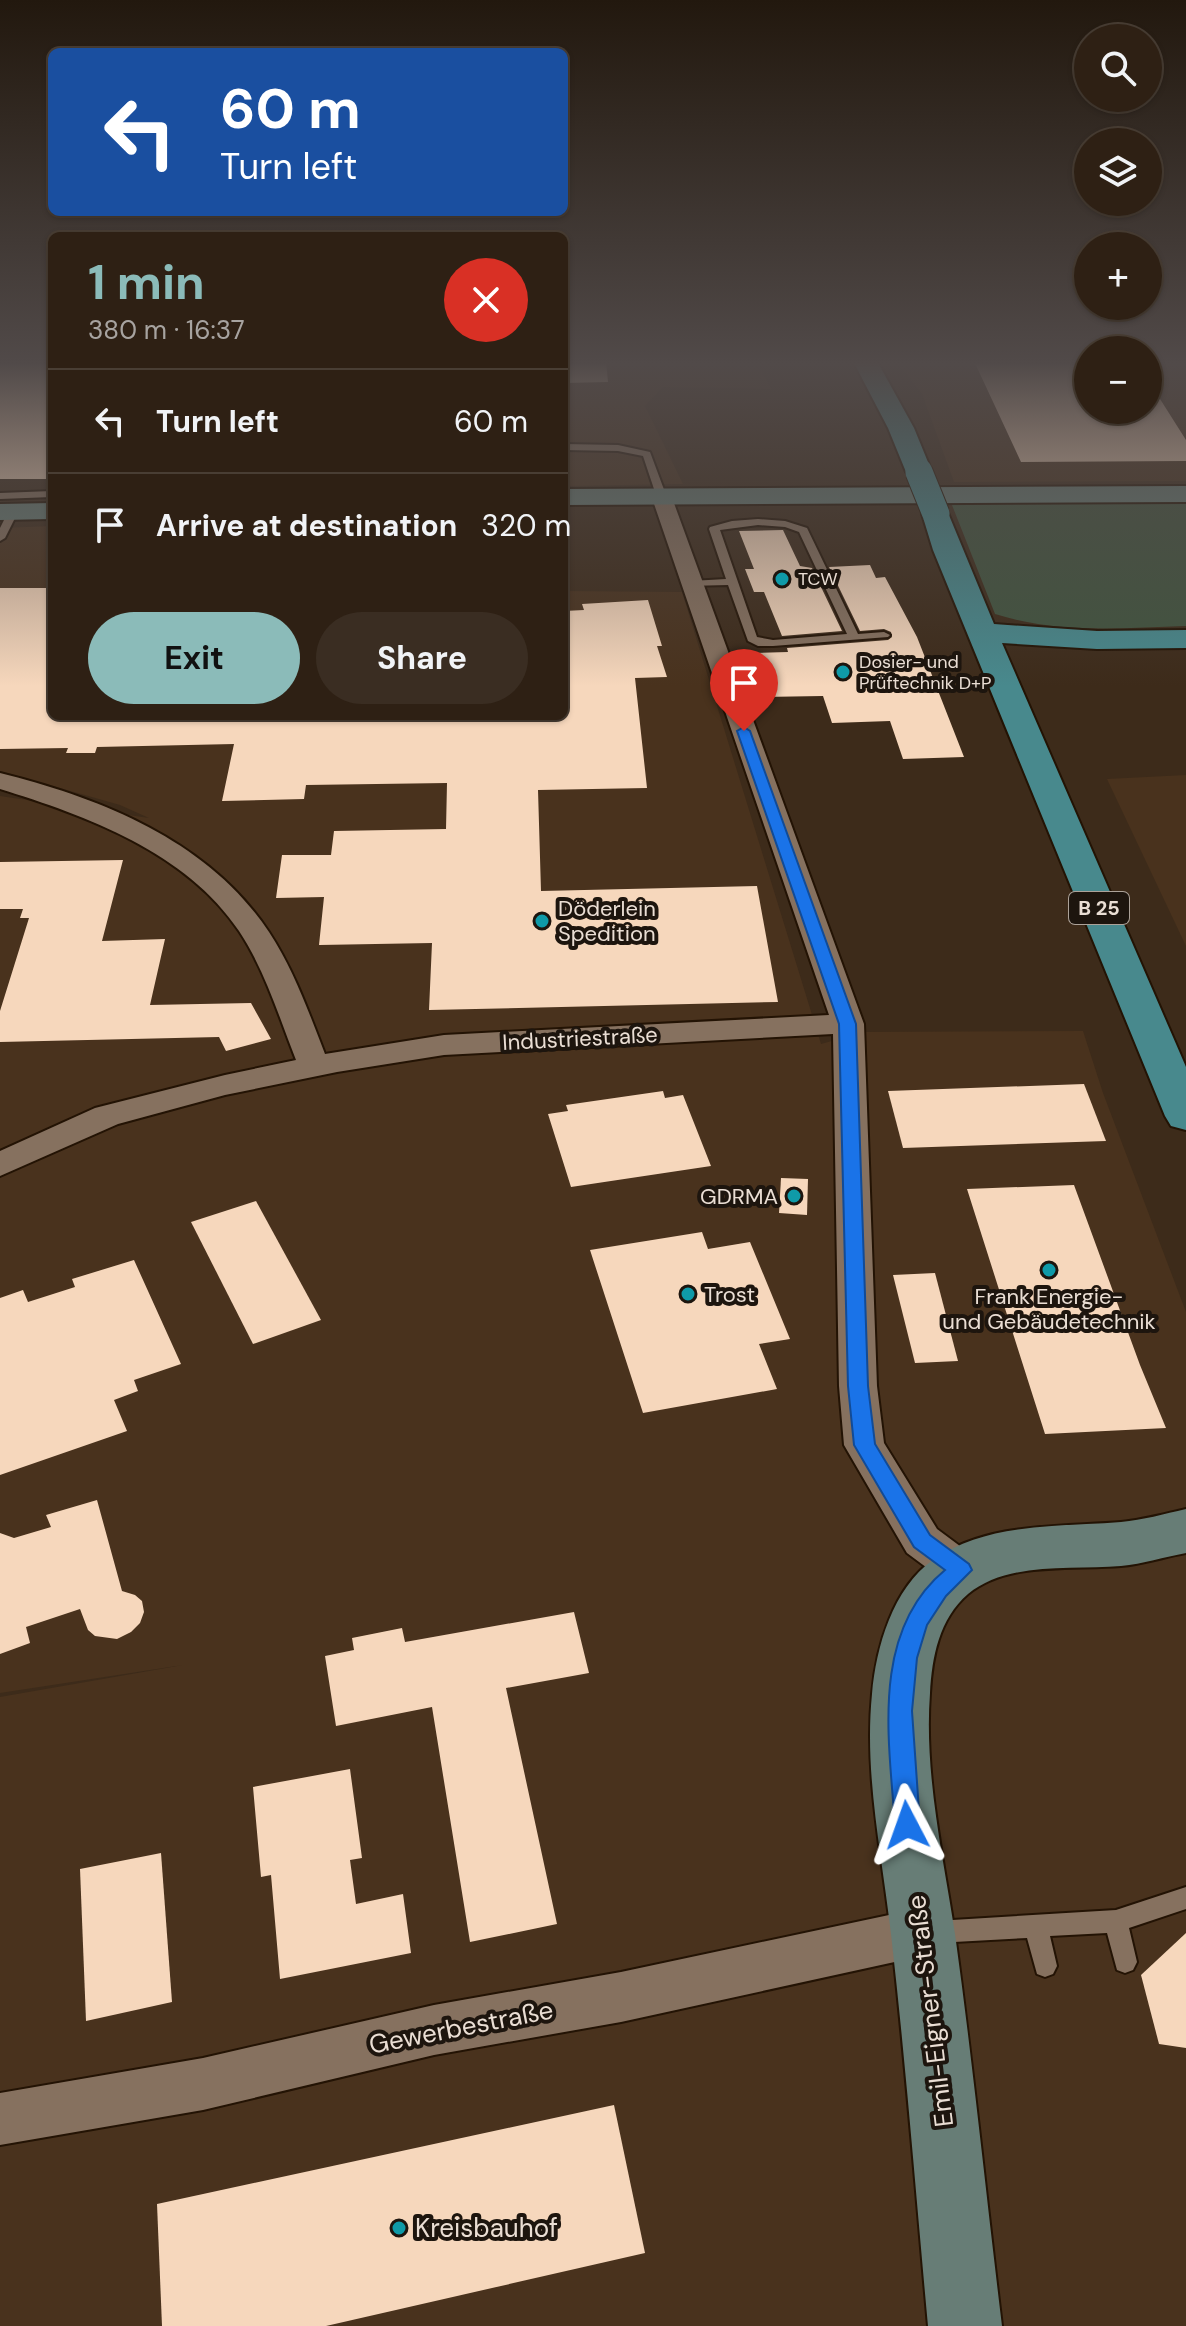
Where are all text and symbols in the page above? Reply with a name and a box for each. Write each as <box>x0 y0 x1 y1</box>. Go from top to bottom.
map controls <box>1074 24 1162 424</box>
button: search <box>1074 24 1162 112</box>
text: 60 m <box>220 72 361 145</box>
icon: left <box>88 80 192 184</box>
button: layers <box>1074 128 1162 216</box>
text: Turn left <box>220 143 357 190</box>
button: + <box>1074 232 1162 320</box>
text: 1 min <box>88 251 205 314</box>
button: close <box>444 258 528 342</box>
text: 380 m · 16:37 <box>88 313 245 347</box>
button: − <box>1074 336 1162 424</box>
icon: left <box>88 399 132 443</box>
text: Turn left <box>156 402 279 441</box>
text: 60 m <box>454 402 528 441</box>
icon: arrive <box>88 503 132 547</box>
text: Arrive at destination <box>156 506 457 545</box>
text: 320 m <box>481 506 571 545</box>
place label: TCW <box>798 567 838 591</box>
marker: TCW <box>773 570 791 588</box>
button: Exit <box>88 612 300 704</box>
button: Share <box>316 612 528 704</box>
pin <box>710 649 778 731</box>
place label: Dosier- und Prüftechnik D+P <box>859 650 991 695</box>
icon: arrive <box>722 661 766 705</box>
marker: Dosier- und Prüftechnik D+P <box>834 663 852 681</box>
road number: B 25 <box>1069 892 1129 924</box>
place label: Döderlein Spedition <box>558 894 656 948</box>
marker: Döderlein Spedition <box>533 912 551 930</box>
street label: Industriestraße <box>502 1020 658 1057</box>
place label: GDRMA <box>700 1182 778 1211</box>
marker: GDRMA <box>785 1187 803 1205</box>
marker: Frank Energie- und Gebäudetechnik <box>1040 1261 1058 1279</box>
place label: Trost <box>704 1280 755 1309</box>
place label: Frank Energie- und Gebäudetechnik <box>942 1282 1156 1336</box>
marker: Trost <box>679 1285 697 1303</box>
position arrow <box>865 1783 949 1867</box>
street label: Emil-Eigner-Straße <box>899 1893 961 2129</box>
street label: Gewerbestraße <box>366 1992 556 2062</box>
place label: Kreisbauhof <box>415 2211 558 2245</box>
marker: Kreisbauhof <box>390 2219 408 2237</box>

